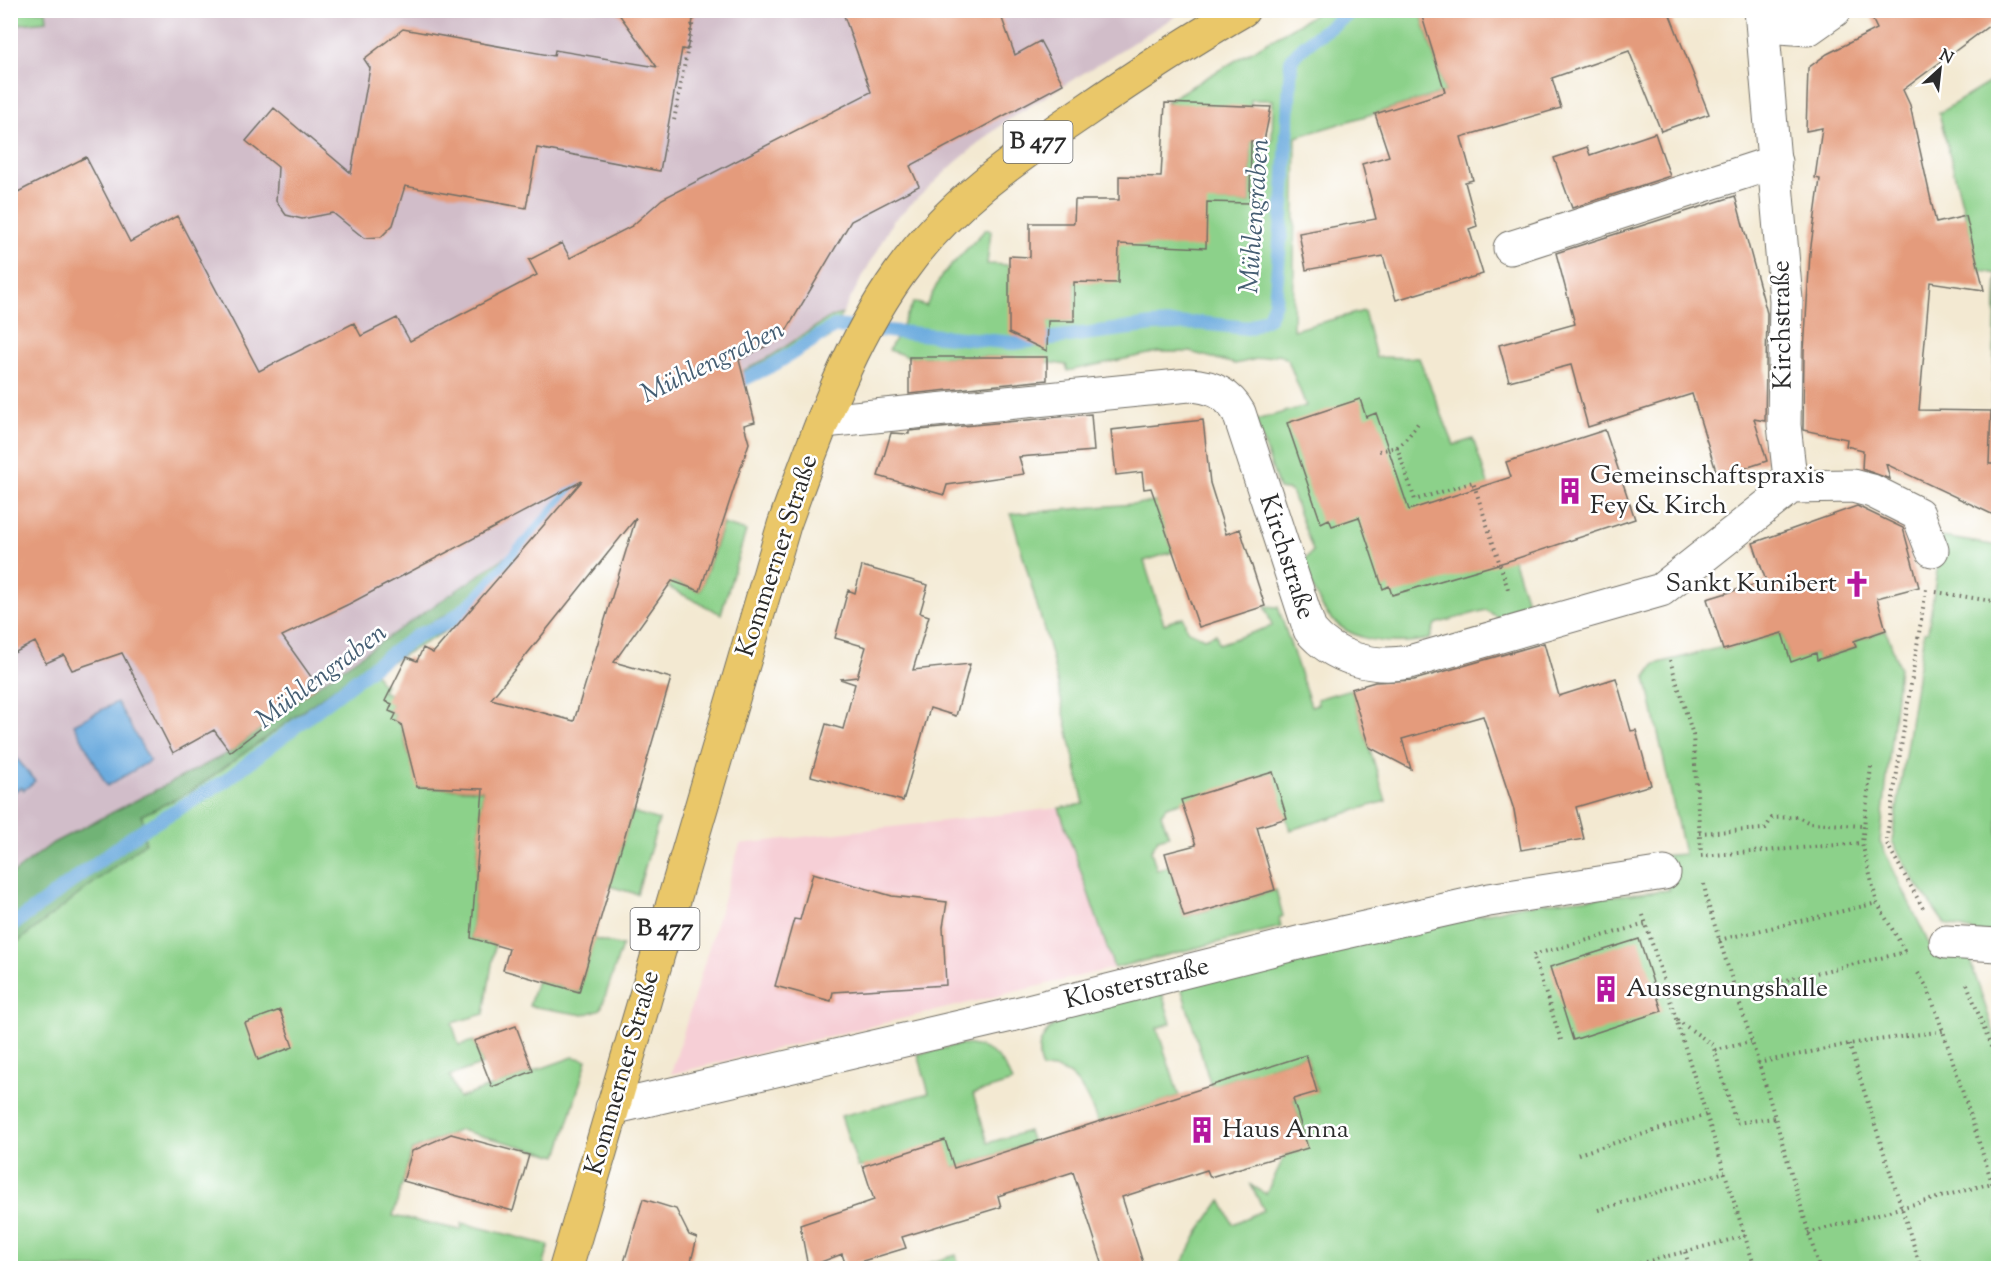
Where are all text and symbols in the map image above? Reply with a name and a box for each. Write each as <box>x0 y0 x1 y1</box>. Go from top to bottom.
north arrow <box>1910 39 1970 99</box>
text: N <box>1935 45 1957 71</box>
road number: B 477 <box>1004 121 1072 163</box>
water label: Mühlengraben <box>1231 137 1281 295</box>
street label: Kirchstraße <box>1763 260 1803 390</box>
water label: Mühlengraben <box>635 311 791 415</box>
street label: Kommerner Straße <box>728 450 828 662</box>
place label: Gemeinschaftspraxis Fey & Kirch <box>1590 458 1825 525</box>
building icon: Gemeinschaftspraxis Fey & Kirch <box>1555 476 1585 506</box>
street label: Kirchstraße <box>1248 490 1324 624</box>
place label: Sankt Kunibert <box>1665 566 1837 603</box>
church icon: Sankt Kunibert <box>1842 569 1872 599</box>
water label: Mühlengraben <box>248 615 396 739</box>
road number: B 477 <box>630 908 700 950</box>
street label: Klosterstraße <box>1061 948 1213 1020</box>
street label: Kommerner Straße <box>576 967 670 1179</box>
place label: Aussegnungshalle <box>1626 971 1828 1008</box>
building icon: Aussegnungshalle <box>1591 974 1621 1004</box>
place label: Haus Anna <box>1222 1112 1349 1149</box>
building icon: Haus Anna <box>1187 1115 1217 1145</box>

